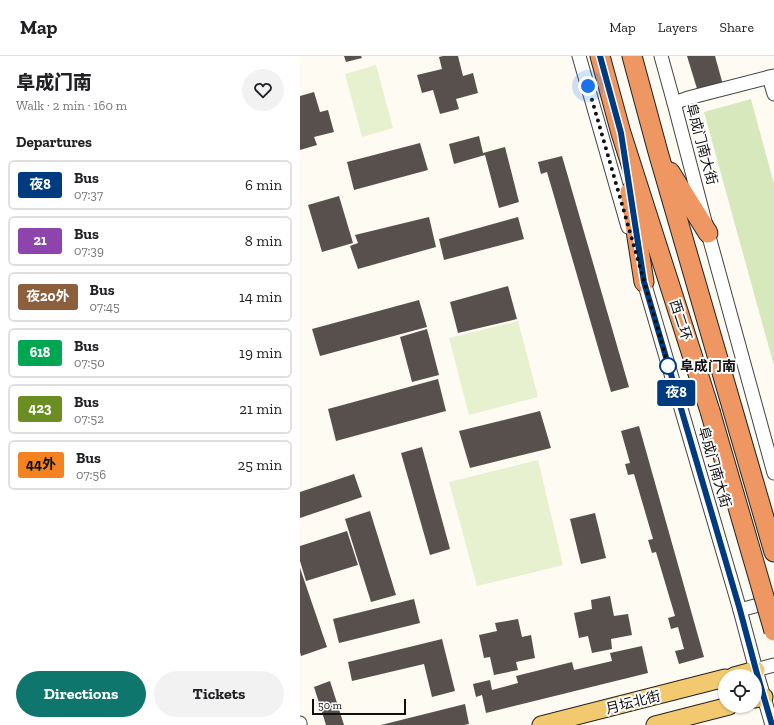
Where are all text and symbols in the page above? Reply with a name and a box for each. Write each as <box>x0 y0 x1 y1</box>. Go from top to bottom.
text: Map <box>20 16 57 39</box>
text: Map <box>609 19 636 36</box>
text: Layers <box>658 19 697 36</box>
text: Share <box>719 19 754 36</box>
button: heart <box>242 69 284 111</box>
text: 阜成门南 <box>16 71 92 94</box>
your location <box>578 76 598 96</box>
text: Walk · 2 min · 160 m <box>16 98 127 113</box>
street label: 阜成门南大街 <box>682 101 721 187</box>
text: Departures <box>16 133 92 151</box>
text: Bus <box>74 169 99 187</box>
text: 夜8 <box>29 176 51 193</box>
text: 6 min <box>245 176 282 194</box>
text: 07:37 <box>74 187 103 202</box>
text: Bus <box>74 225 99 243</box>
text: 21 <box>33 232 47 249</box>
text: 8 min <box>245 232 282 250</box>
text: 07:39 <box>74 243 104 258</box>
text: Bus <box>90 281 115 299</box>
text: 夜20外 <box>26 288 70 305</box>
text: 14 min <box>239 288 282 306</box>
street label: 西二环 <box>666 298 695 343</box>
text: 07:45 <box>90 299 120 314</box>
text: Bus <box>74 337 99 355</box>
text: 618 <box>30 344 50 361</box>
text: 19 min <box>239 344 282 362</box>
text: 07:50 <box>74 355 105 370</box>
marker: 阜成门南 <box>659 357 677 375</box>
place label: 阜成门南 <box>680 358 736 375</box>
line badge: 夜8 <box>658 380 694 406</box>
text: 夜8 <box>665 384 687 401</box>
text: Bus <box>74 393 99 411</box>
text: 423 <box>29 400 51 417</box>
text: 21 min <box>239 400 282 418</box>
text: 07:52 <box>74 411 104 426</box>
street label: 阜成门南大街 <box>695 424 734 510</box>
text: Bus <box>76 449 101 467</box>
text: 44外 <box>26 456 56 473</box>
text: 25 min <box>237 456 282 474</box>
text: 07:56 <box>76 467 106 482</box>
map controls <box>718 669 762 713</box>
button: locate <box>718 669 762 713</box>
button: Directions <box>16 671 146 717</box>
button: Tickets <box>154 671 284 717</box>
street label: 月坛北街 <box>604 687 662 718</box>
scale bar <box>312 697 406 716</box>
text: 50 m <box>318 699 342 712</box>

